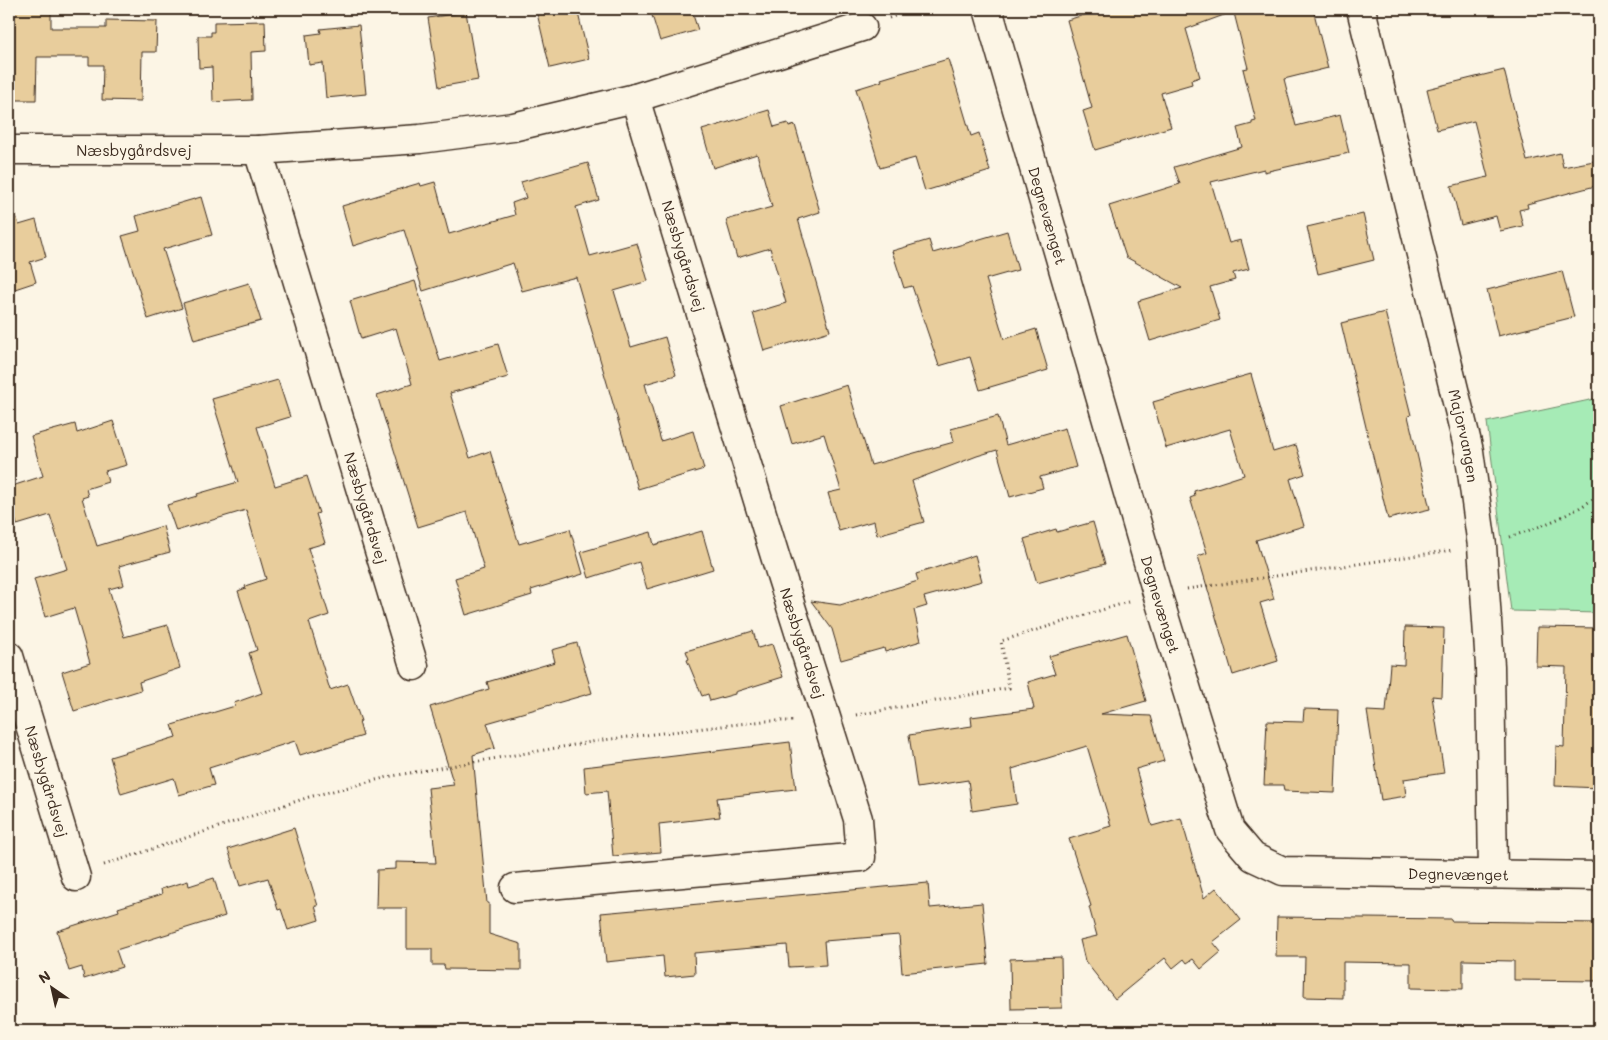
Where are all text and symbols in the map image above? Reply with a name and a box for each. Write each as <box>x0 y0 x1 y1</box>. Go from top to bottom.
street label: Næsbygårdsvej <box>76 140 192 160</box>
street label: Degnevænget <box>1024 164 1071 267</box>
street label: Næsbygårdsvej <box>658 198 710 314</box>
street label: Majorvangen <box>1444 387 1483 483</box>
street label: Næsbygårdsvej <box>340 450 393 566</box>
street label: Degnevænget <box>1137 553 1185 656</box>
street label: Næsbygårdsvej <box>776 585 830 701</box>
street label: Næsbygårdsvej <box>21 723 73 840</box>
street label: Degnevænget <box>1408 863 1509 885</box>
north arrow <box>28 962 78 1012</box>
text: N <box>35 966 54 988</box>

